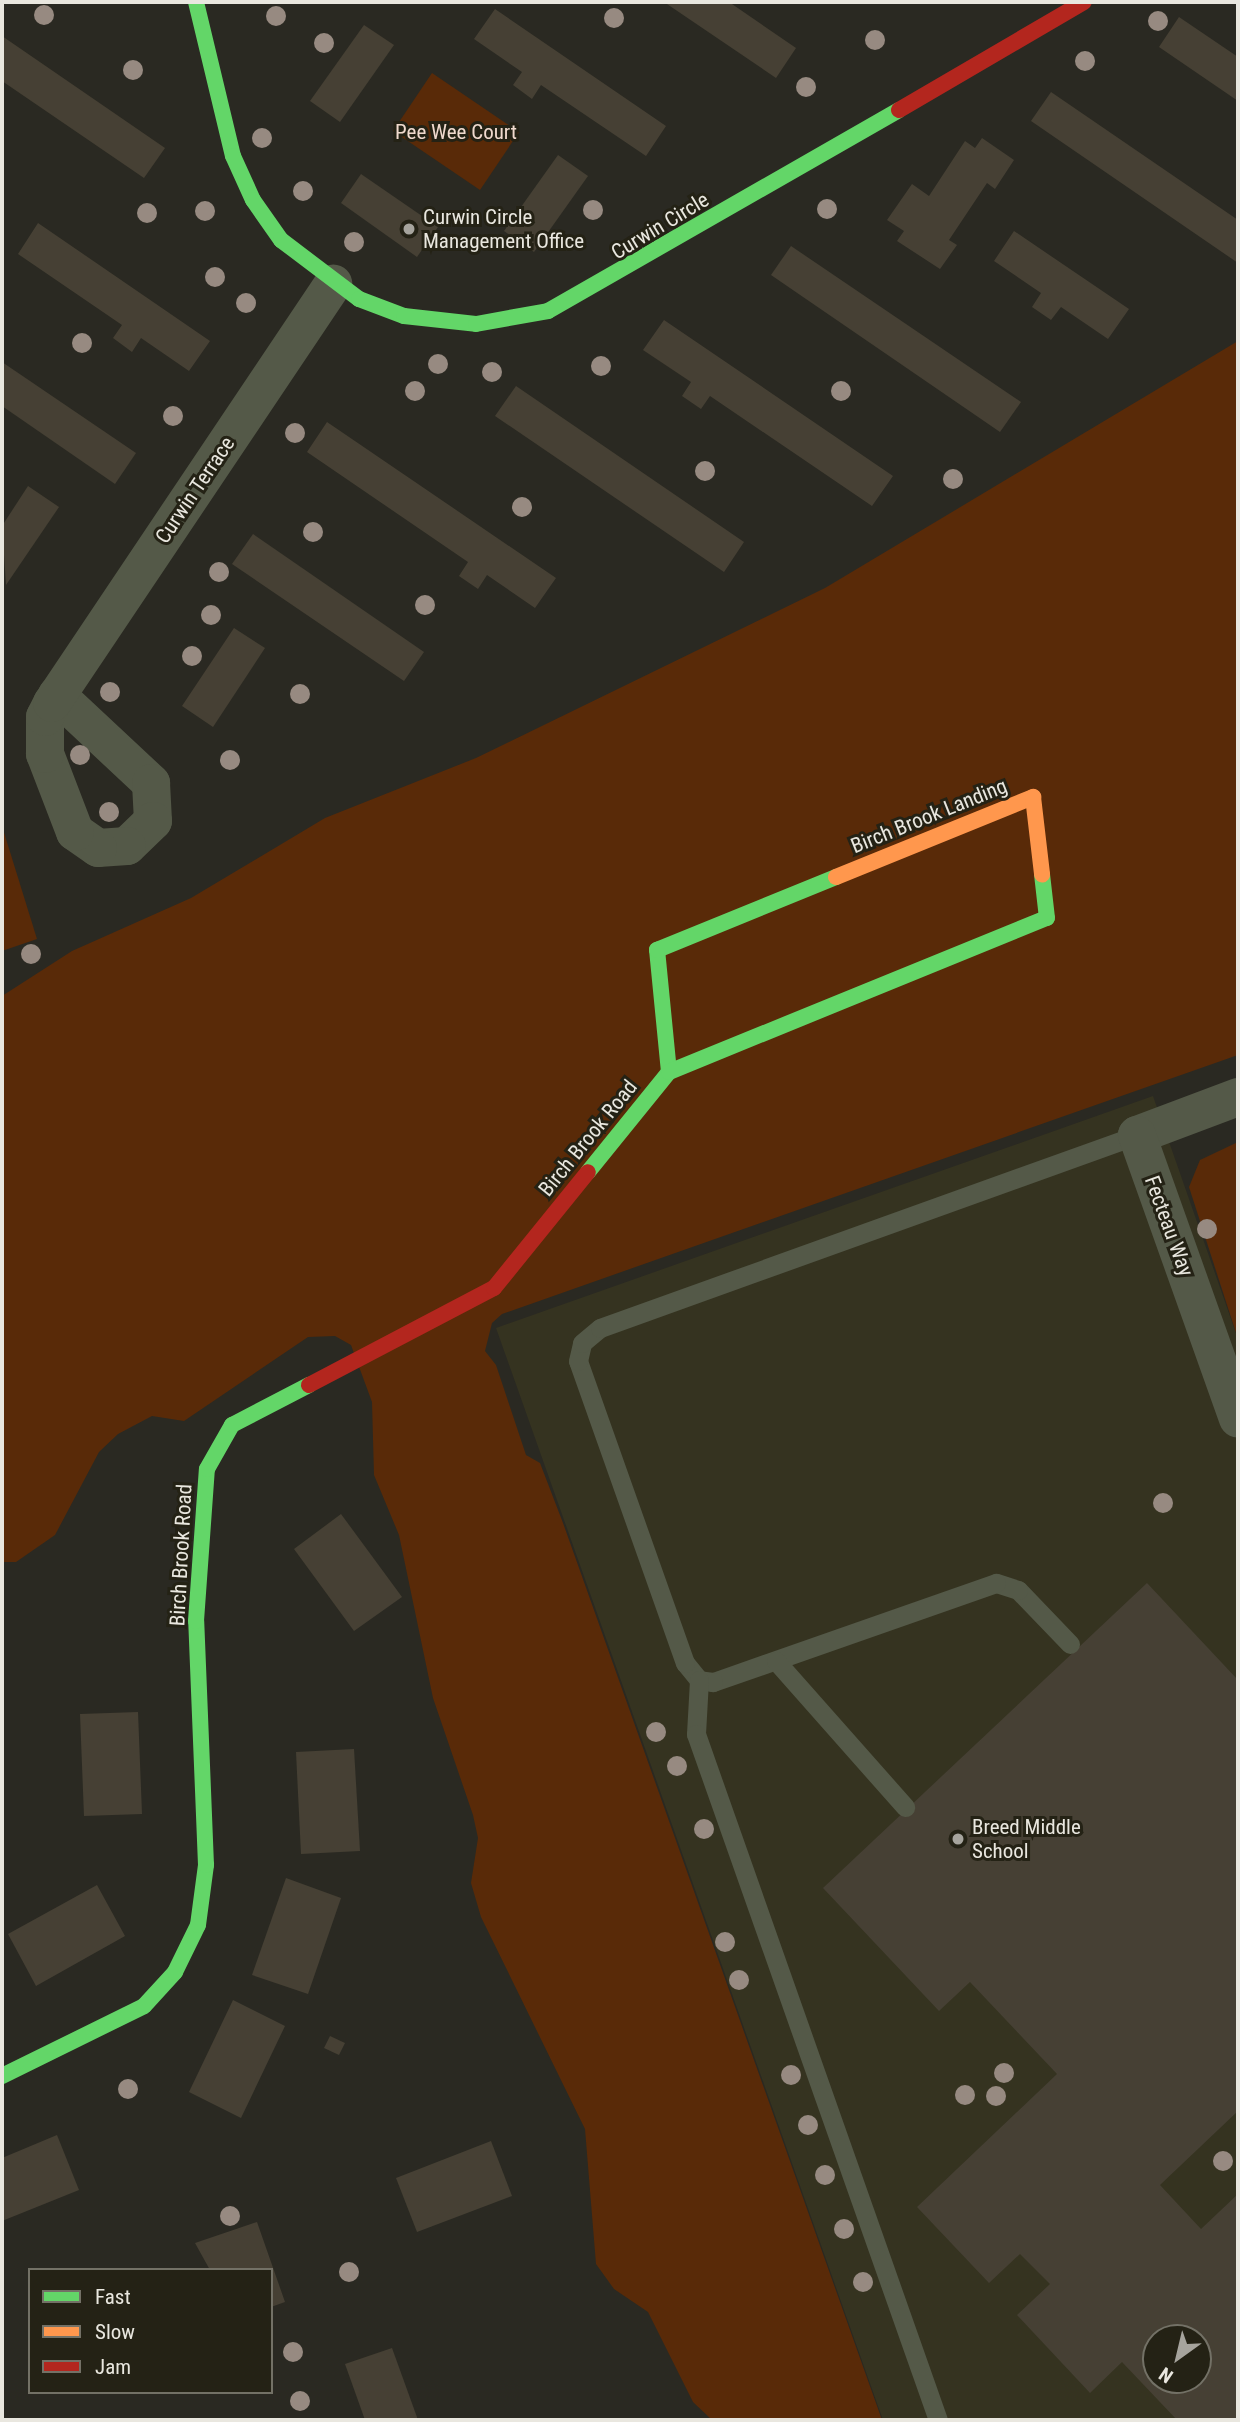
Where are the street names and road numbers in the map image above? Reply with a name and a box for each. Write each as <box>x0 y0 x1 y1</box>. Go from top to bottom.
street label: Curwin Circle <box>607 187 713 265</box>
street label: Curwin Terrace <box>150 432 240 548</box>
street label: Birch Brook Landing <box>847 773 1011 859</box>
street label: Birch Brook Road <box>533 1075 643 1201</box>
street label: Fecteau Way <box>1139 1172 1199 1280</box>
street label: Birch Brook Road <box>165 1483 197 1627</box>

